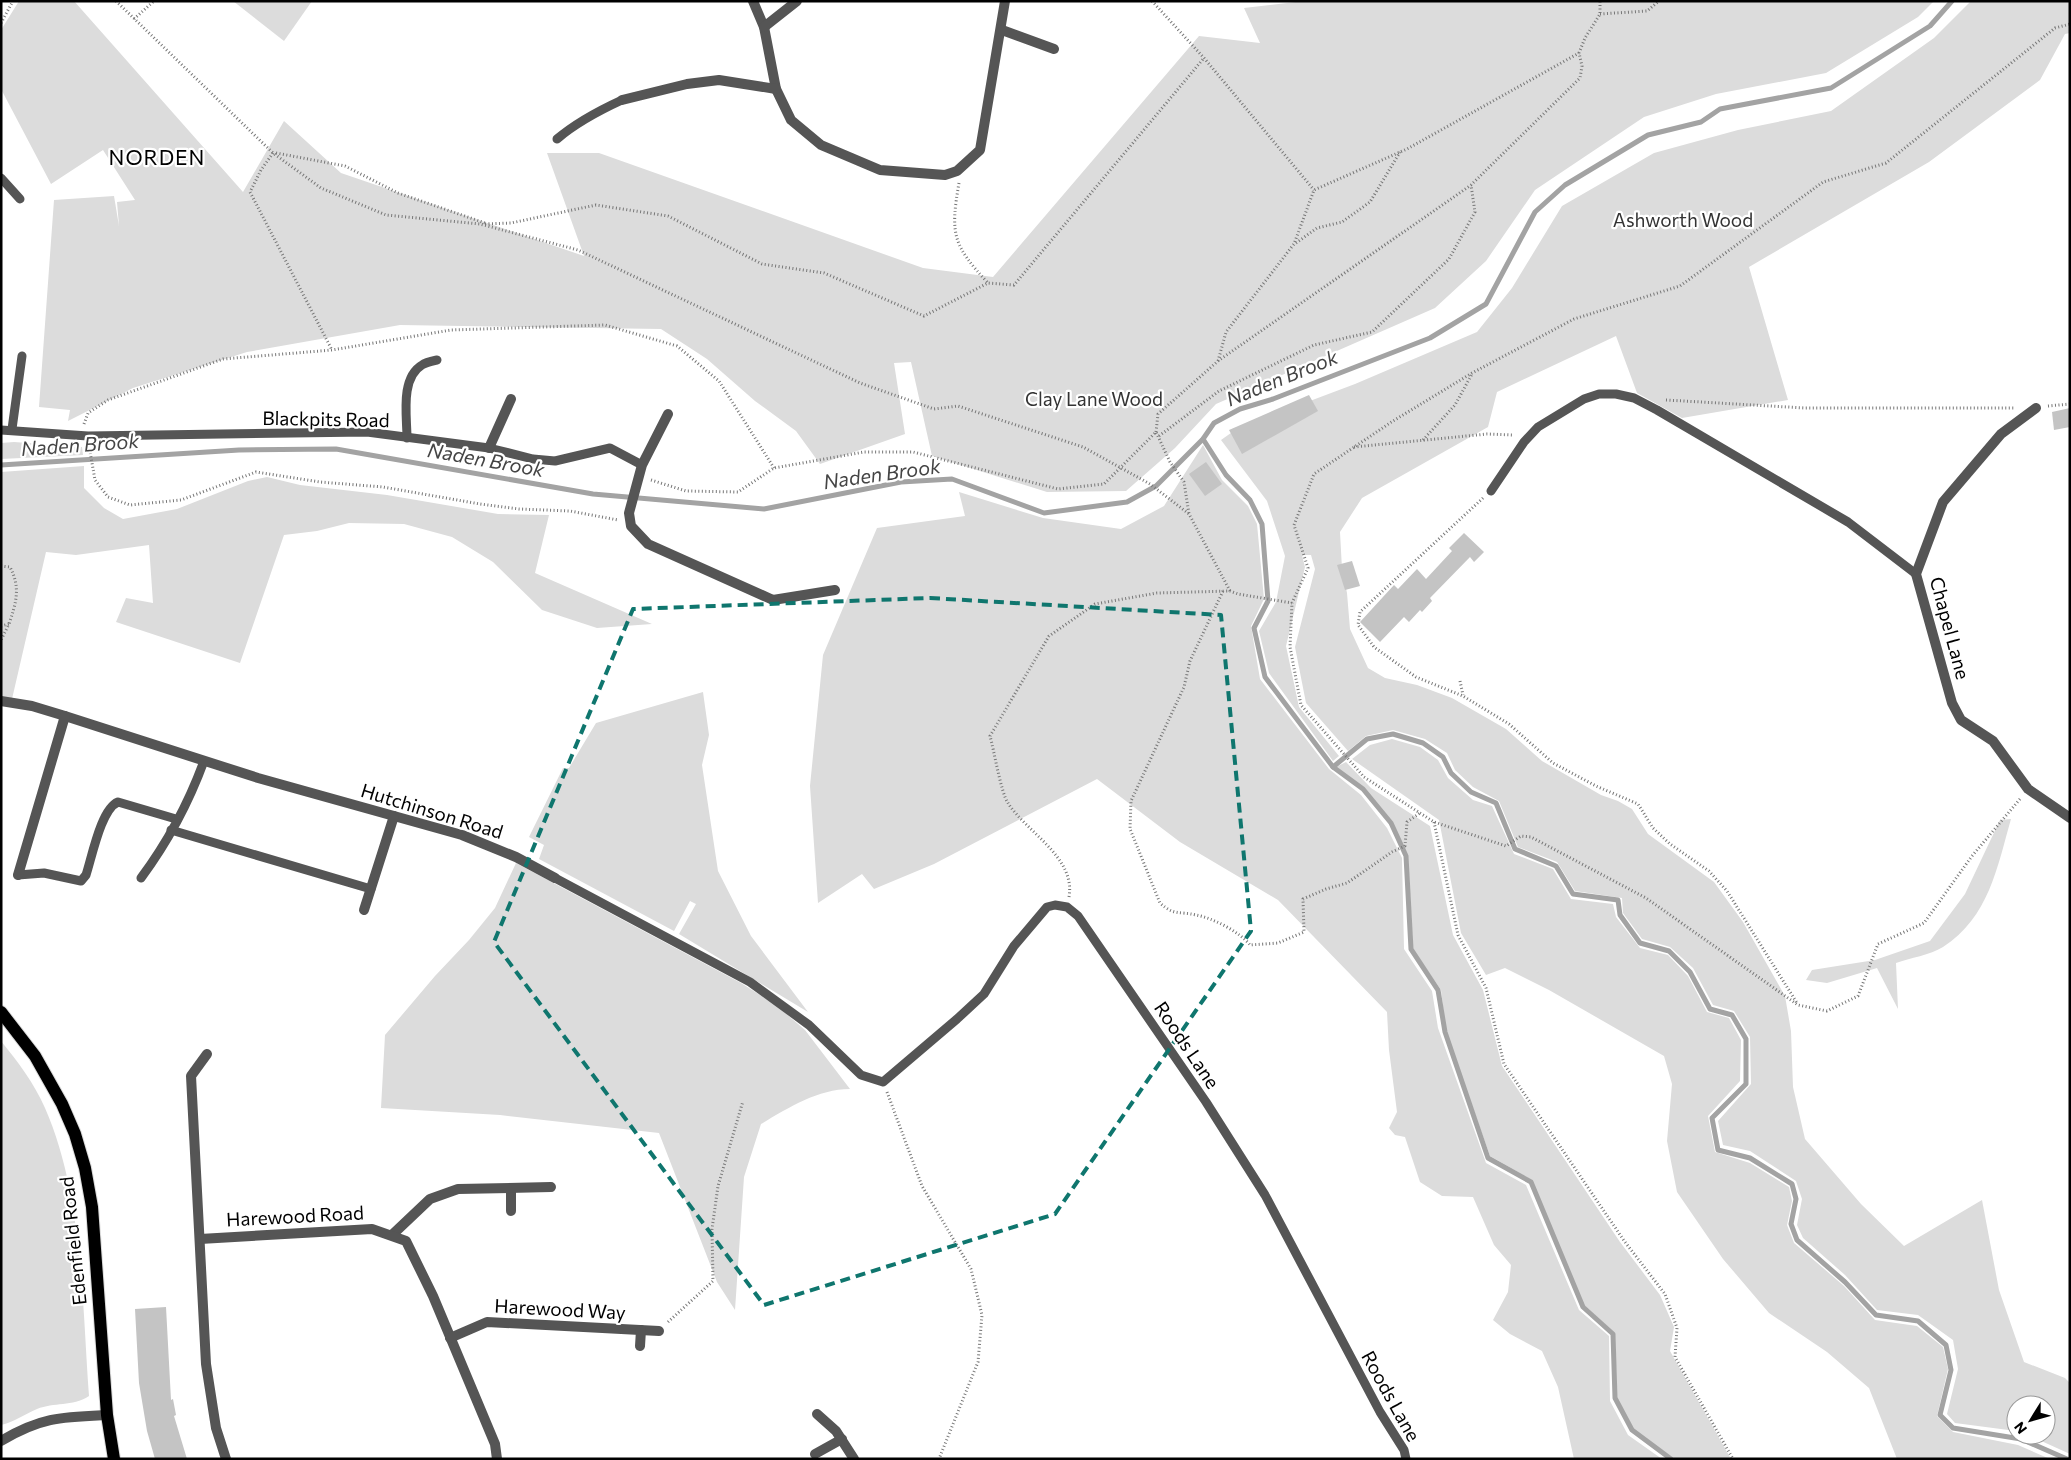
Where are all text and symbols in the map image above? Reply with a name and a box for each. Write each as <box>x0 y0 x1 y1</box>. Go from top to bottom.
district label: NORDEN <box>109 144 205 169</box>
park label: Ashworth Wood <box>1613 208 1753 231</box>
water label: Naden Brook <box>1222 343 1342 410</box>
park label: Clay Lane Wood <box>1025 387 1163 410</box>
street label: Blackpits Road <box>262 406 390 431</box>
water label: Naden Brook <box>20 428 141 460</box>
water label: Naden Brook <box>426 437 548 481</box>
water label: Naden Brook <box>822 453 943 493</box>
street label: Chapel Lane <box>1926 574 1975 682</box>
street label: Hutchinson Road <box>358 778 506 843</box>
street label: Roods Lane <box>1150 997 1225 1093</box>
street label: Edenfield Road <box>54 1176 91 1307</box>
street label: Harewood Road <box>226 1200 364 1231</box>
street label: Harewood Way <box>494 1294 626 1323</box>
street label: Roods Lane <box>1357 1347 1426 1445</box>
north arrow <box>2006 1395 2056 1445</box>
text: N <box>2010 1419 2030 1437</box>

